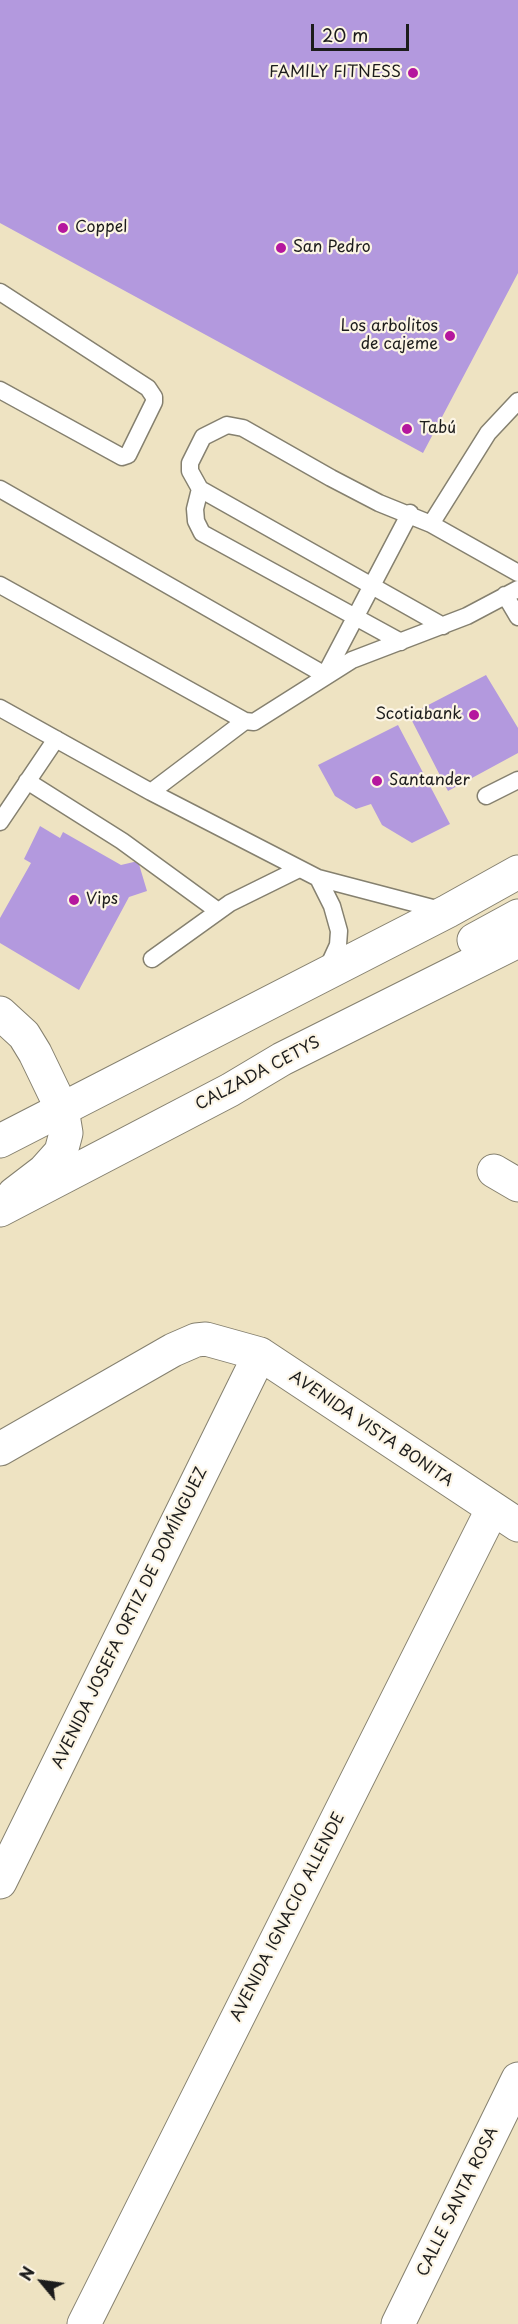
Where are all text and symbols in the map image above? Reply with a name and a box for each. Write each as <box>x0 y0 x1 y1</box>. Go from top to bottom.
scale bar <box>314 12 412 50</box>
text: 20 m <box>322 21 368 48</box>
place label: FAMILY FITNESS <box>269 63 401 83</box>
marker: FAMILY FITNESS <box>406 66 420 80</box>
place label: Coppel <box>75 218 127 238</box>
marker: Coppel <box>56 221 70 235</box>
place label: San Pedro <box>293 238 371 258</box>
marker: San Pedro <box>274 241 288 255</box>
place label: Los arbolitos de cajeme <box>341 317 438 355</box>
marker: Los arbolitos de cajeme <box>443 329 457 343</box>
place label: Tabú <box>419 419 456 439</box>
marker: Tabú <box>400 422 414 436</box>
place label: Scotiabank <box>375 705 462 725</box>
marker: Scotiabank <box>467 708 481 722</box>
place label: Santander <box>389 771 470 791</box>
marker: Santander <box>370 774 384 788</box>
place label: Vips <box>86 890 118 910</box>
marker: Vips <box>67 893 81 907</box>
street label: CALZADA CETYS <box>192 1033 324 1115</box>
street label: AVENIDA VISTA BONITA <box>286 1367 456 1491</box>
street label: AVENIDA JOSEFA ORTIZ DE DOMÍNGUEZ <box>48 1464 212 1772</box>
street label: AVENIDA IGNACIO ALLENDE <box>227 1809 349 2025</box>
street label: CALLE SANTA ROSA <box>413 2124 503 2280</box>
north arrow <box>12 2252 72 2312</box>
text: N <box>13 2262 40 2285</box>

